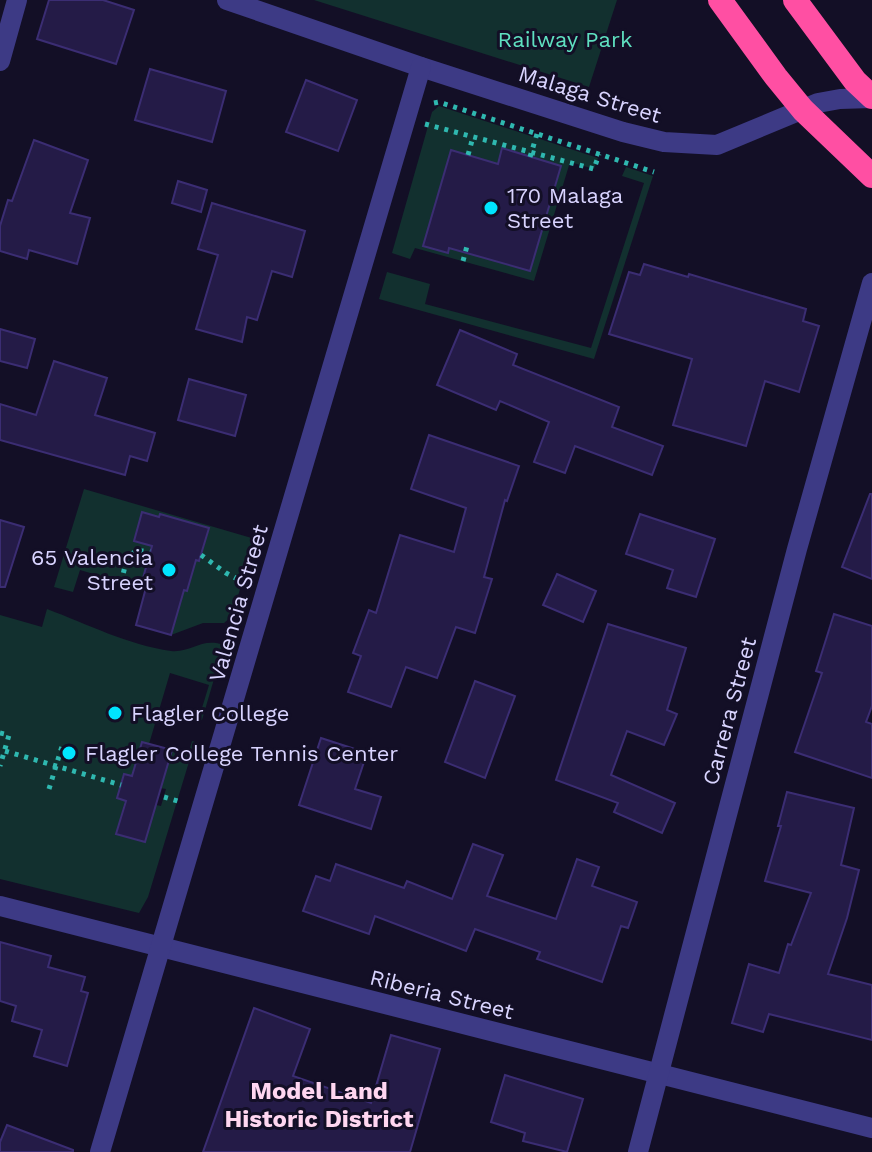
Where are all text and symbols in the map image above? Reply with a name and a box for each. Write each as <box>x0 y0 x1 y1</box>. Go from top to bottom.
park label: Railway Park <box>498 27 632 52</box>
street label: Malaga Street <box>516 61 664 128</box>
place label: 170 Malaga Street <box>507 183 623 233</box>
marker: 170 Malaga Street <box>482 199 500 217</box>
street label: Valencia Street <box>204 522 273 685</box>
place label: 65 Valencia Street <box>31 545 153 595</box>
marker: 65 Valencia Street <box>160 561 178 579</box>
street label: Carrera Street <box>698 634 761 788</box>
place label: Flagler College <box>131 701 290 726</box>
marker: Flagler College <box>106 704 124 722</box>
place label: Flagler College Tennis Center <box>85 741 398 766</box>
marker: Flagler College Tennis Center <box>60 744 78 762</box>
street label: Riberia Street <box>367 965 516 1024</box>
district label: Model Land Historic District <box>224 1077 414 1133</box>

